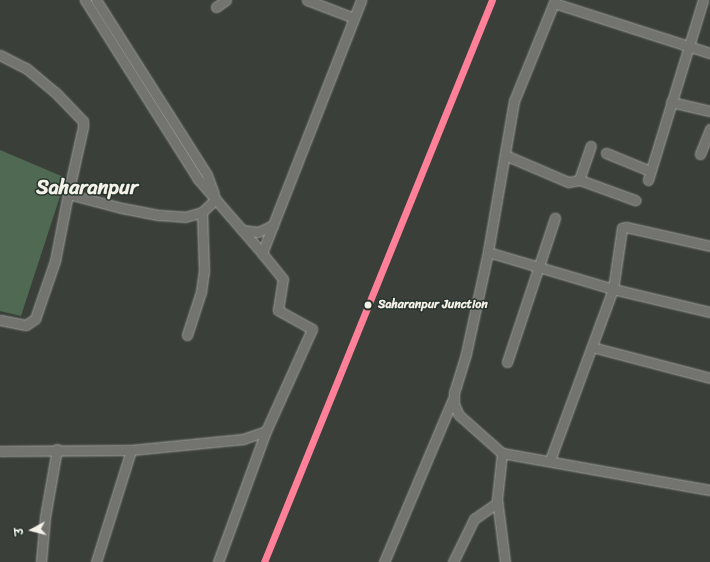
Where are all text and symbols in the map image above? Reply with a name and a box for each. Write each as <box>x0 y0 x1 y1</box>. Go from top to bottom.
district label: Saharanpur <box>36 175 138 199</box>
marker: Saharanpur Junction <box>361 298 375 312</box>
place label: Saharanpur Junction <box>378 298 487 312</box>
north arrow <box>12 510 52 550</box>
text: उ <box>10 527 29 536</box>

